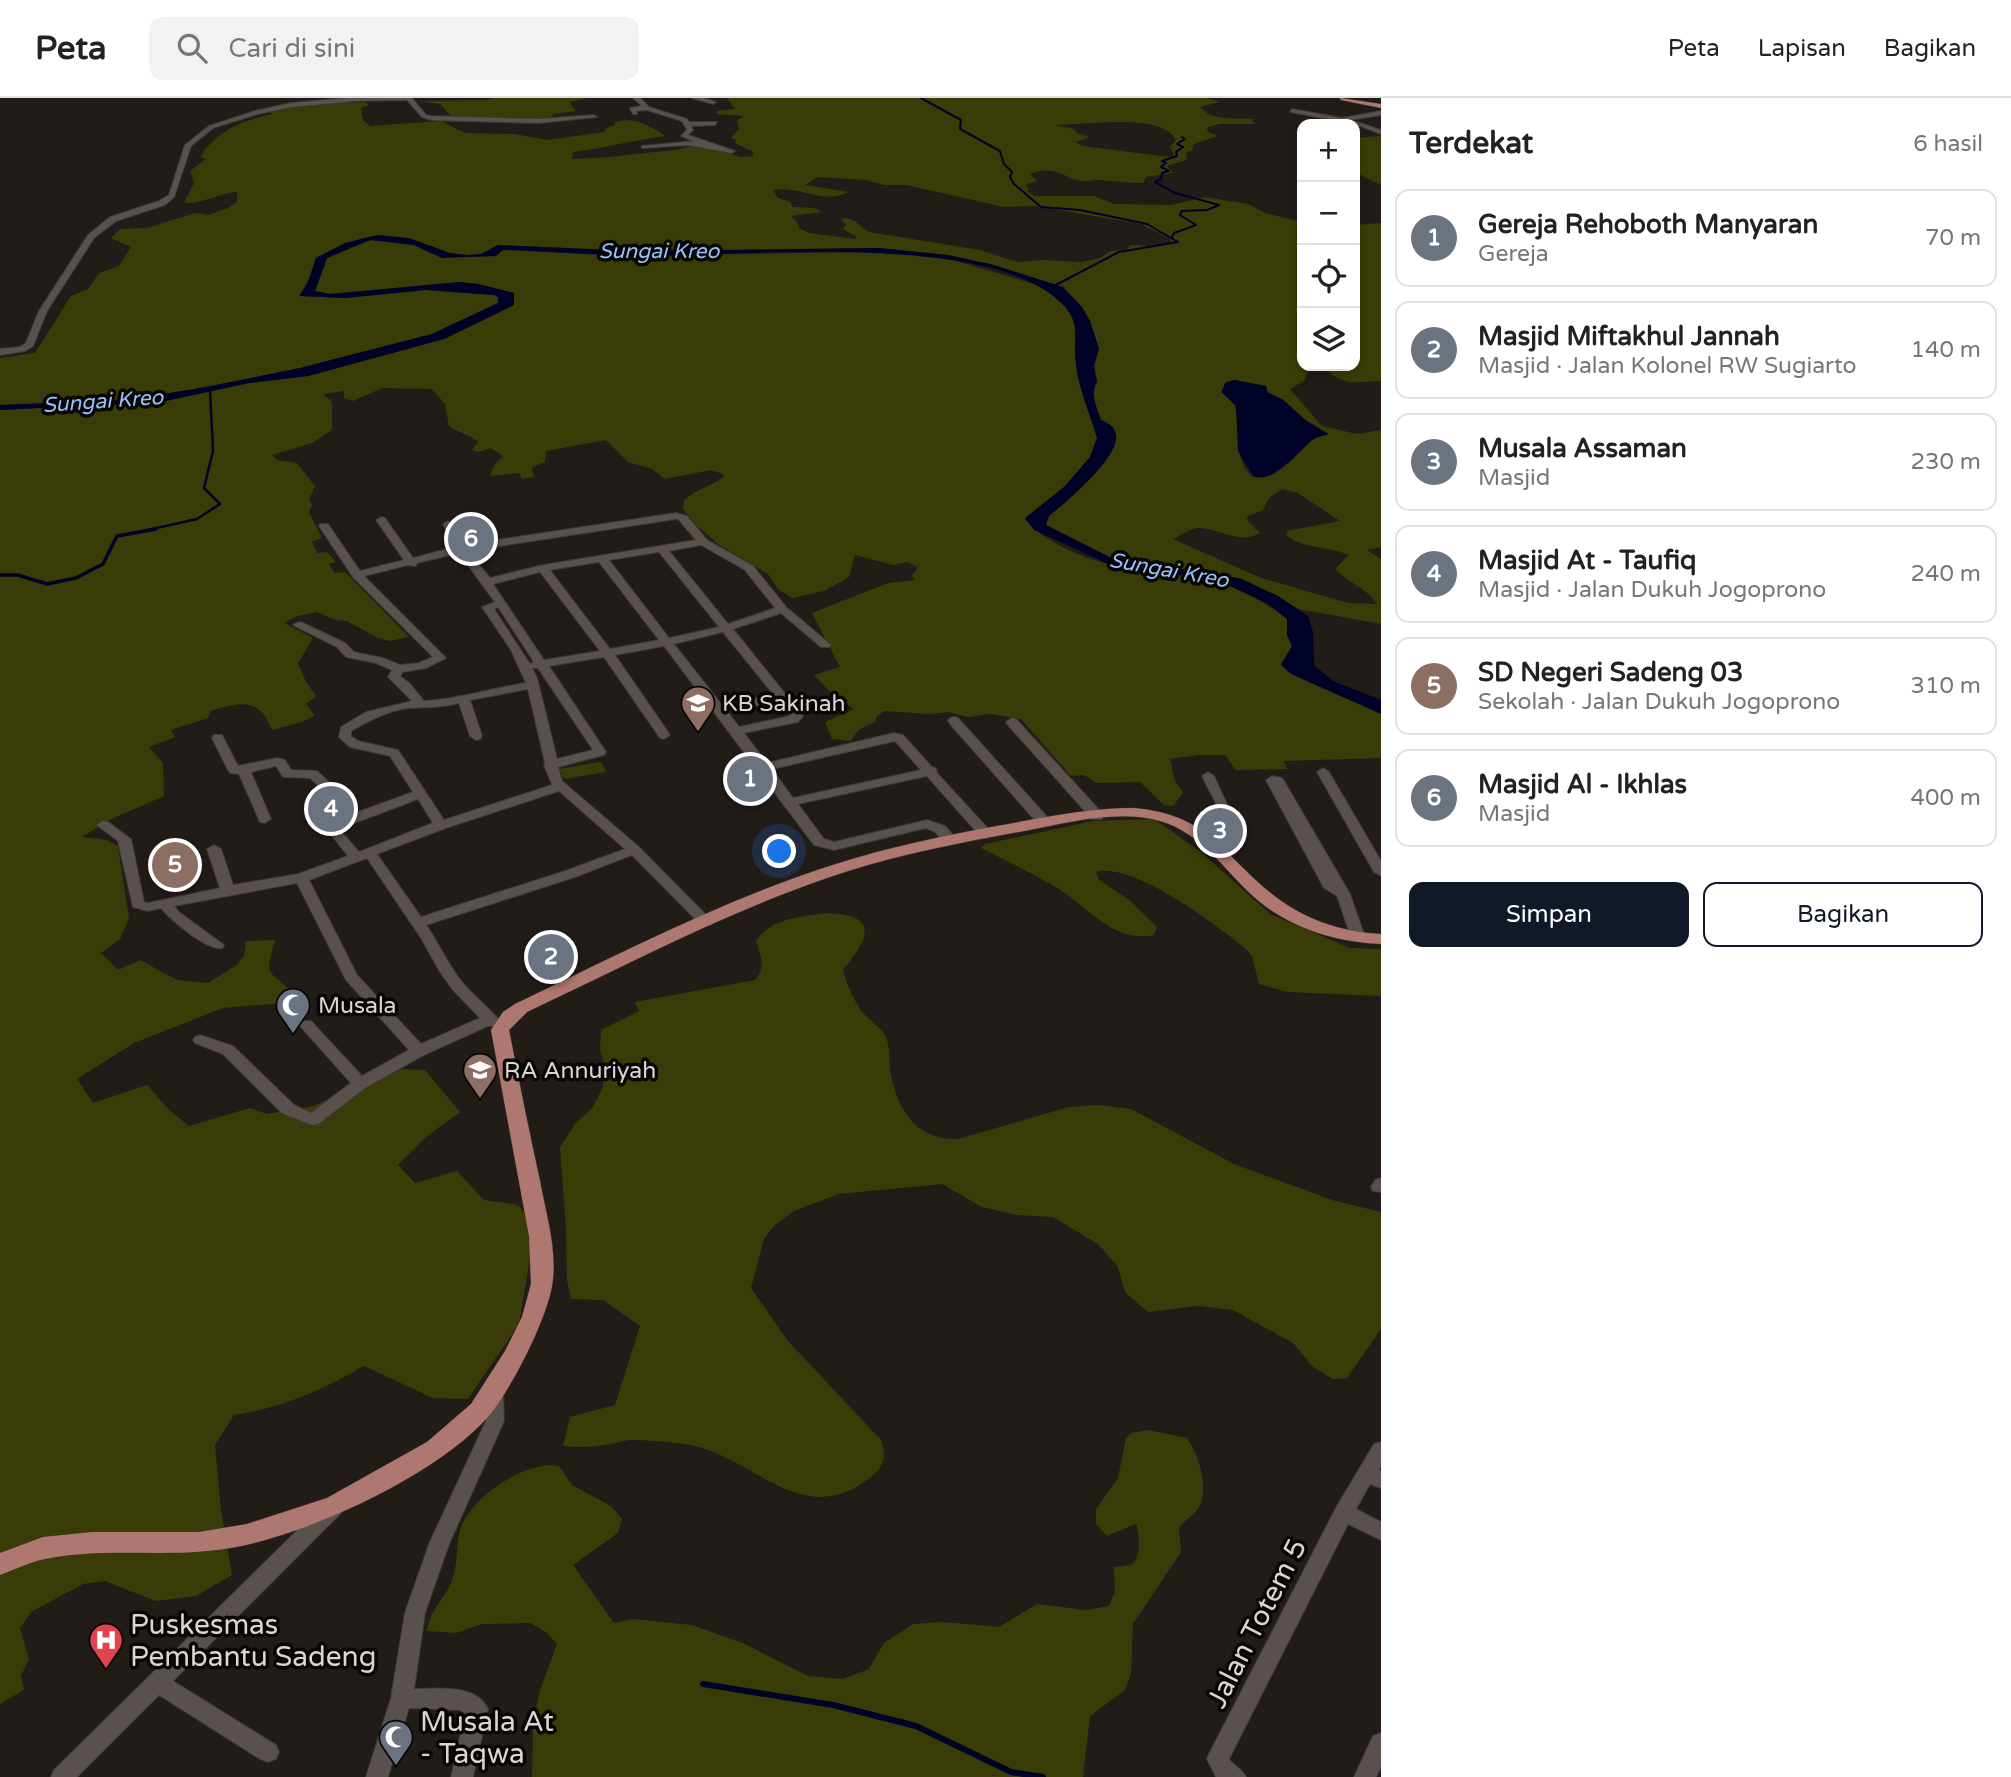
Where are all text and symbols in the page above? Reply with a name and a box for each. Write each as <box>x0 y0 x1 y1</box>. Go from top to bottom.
search box <box>149 17 639 80</box>
text: Peta <box>35 29 107 68</box>
icon: search <box>173 29 211 67</box>
text: Cari di sini <box>229 33 355 64</box>
text: Peta <box>1668 34 1720 63</box>
text: Lapisan <box>1758 34 1846 63</box>
text: Bagikan <box>1884 34 1976 63</box>
map controls <box>1297 119 1360 371</box>
button: + <box>1297 119 1360 182</box>
text: Terdekat <box>1409 125 1533 162</box>
text: 6 hasil <box>1913 130 1983 158</box>
button: − <box>1297 182 1360 245</box>
text: Gereja Rehoboth Manyaran <box>1478 209 1818 240</box>
text: 1 <box>1427 224 1441 252</box>
text: 70 m <box>1925 224 1981 252</box>
water label: Sungai Kreo <box>599 239 720 264</box>
text: Gereja <box>1478 240 1549 268</box>
button: locate <box>1297 245 1360 308</box>
button: layers <box>1297 308 1360 371</box>
text: Masjid Miftakhul Jannah <box>1478 321 1780 352</box>
text: 2 <box>1427 336 1441 364</box>
text: 140 m <box>1911 336 1981 364</box>
text: Masjid · Jalan Kolonel RW Sugiarto <box>1478 352 1857 380</box>
water label: Sungai Kreo <box>42 385 165 418</box>
text: Musala Assaman <box>1478 433 1687 464</box>
text: 3 <box>1427 448 1441 476</box>
text: 230 m <box>1911 448 1981 476</box>
text: Masjid <box>1478 464 1550 492</box>
pin: 6 <box>448 513 494 565</box>
text: Masjid At - Taufiq <box>1478 545 1696 576</box>
water label: Sungai Kreo <box>1107 548 1232 593</box>
text: 4 <box>1427 560 1441 588</box>
text: 240 m <box>1911 560 1981 588</box>
text: Masjid · Jalan Dukuh Jogoprono <box>1478 576 1826 604</box>
text: SD Negeri Sadeng 03 <box>1478 657 1743 688</box>
text: 5 <box>1427 672 1441 700</box>
text: 310 m <box>1911 672 1981 700</box>
school or university icon: KB Sakinah <box>679 684 717 733</box>
text: Sekolah · Jalan Dukuh Jogoprono <box>1478 688 1840 716</box>
place label: KB Sakinah <box>722 690 846 718</box>
pin: 1 <box>727 753 773 805</box>
text: Masjid Al - Ikhlas <box>1478 769 1687 800</box>
pin: 4 <box>308 783 354 835</box>
text: 6 <box>1427 784 1441 812</box>
text: 400 m <box>1911 784 1981 812</box>
text: Masjid <box>1478 800 1550 828</box>
pin: 3 <box>1197 805 1243 857</box>
your location <box>762 834 796 868</box>
pin: 5 <box>152 839 198 891</box>
button: Simpan <box>1409 882 1689 947</box>
button: Bagikan <box>1703 882 1983 947</box>
pin: 2 <box>528 931 574 983</box>
mosque icon: Musala <box>274 986 312 1035</box>
place label: Musala <box>318 992 397 1020</box>
school or university icon: RA Annuriyah <box>461 1051 499 1100</box>
place label: RA Annuriyah <box>504 1057 656 1085</box>
street label: Jalan Totem 5 <box>1200 1533 1314 1714</box>
place label: Puskesmas Pembantu Sadeng <box>130 1608 376 1674</box>
hospital icon: Puskesmas Pembantu Sadeng <box>87 1621 125 1670</box>
place label: Musala At - Taqwa <box>420 1705 554 1771</box>
mosque icon: Musala At - Taqwa <box>377 1718 415 1767</box>

